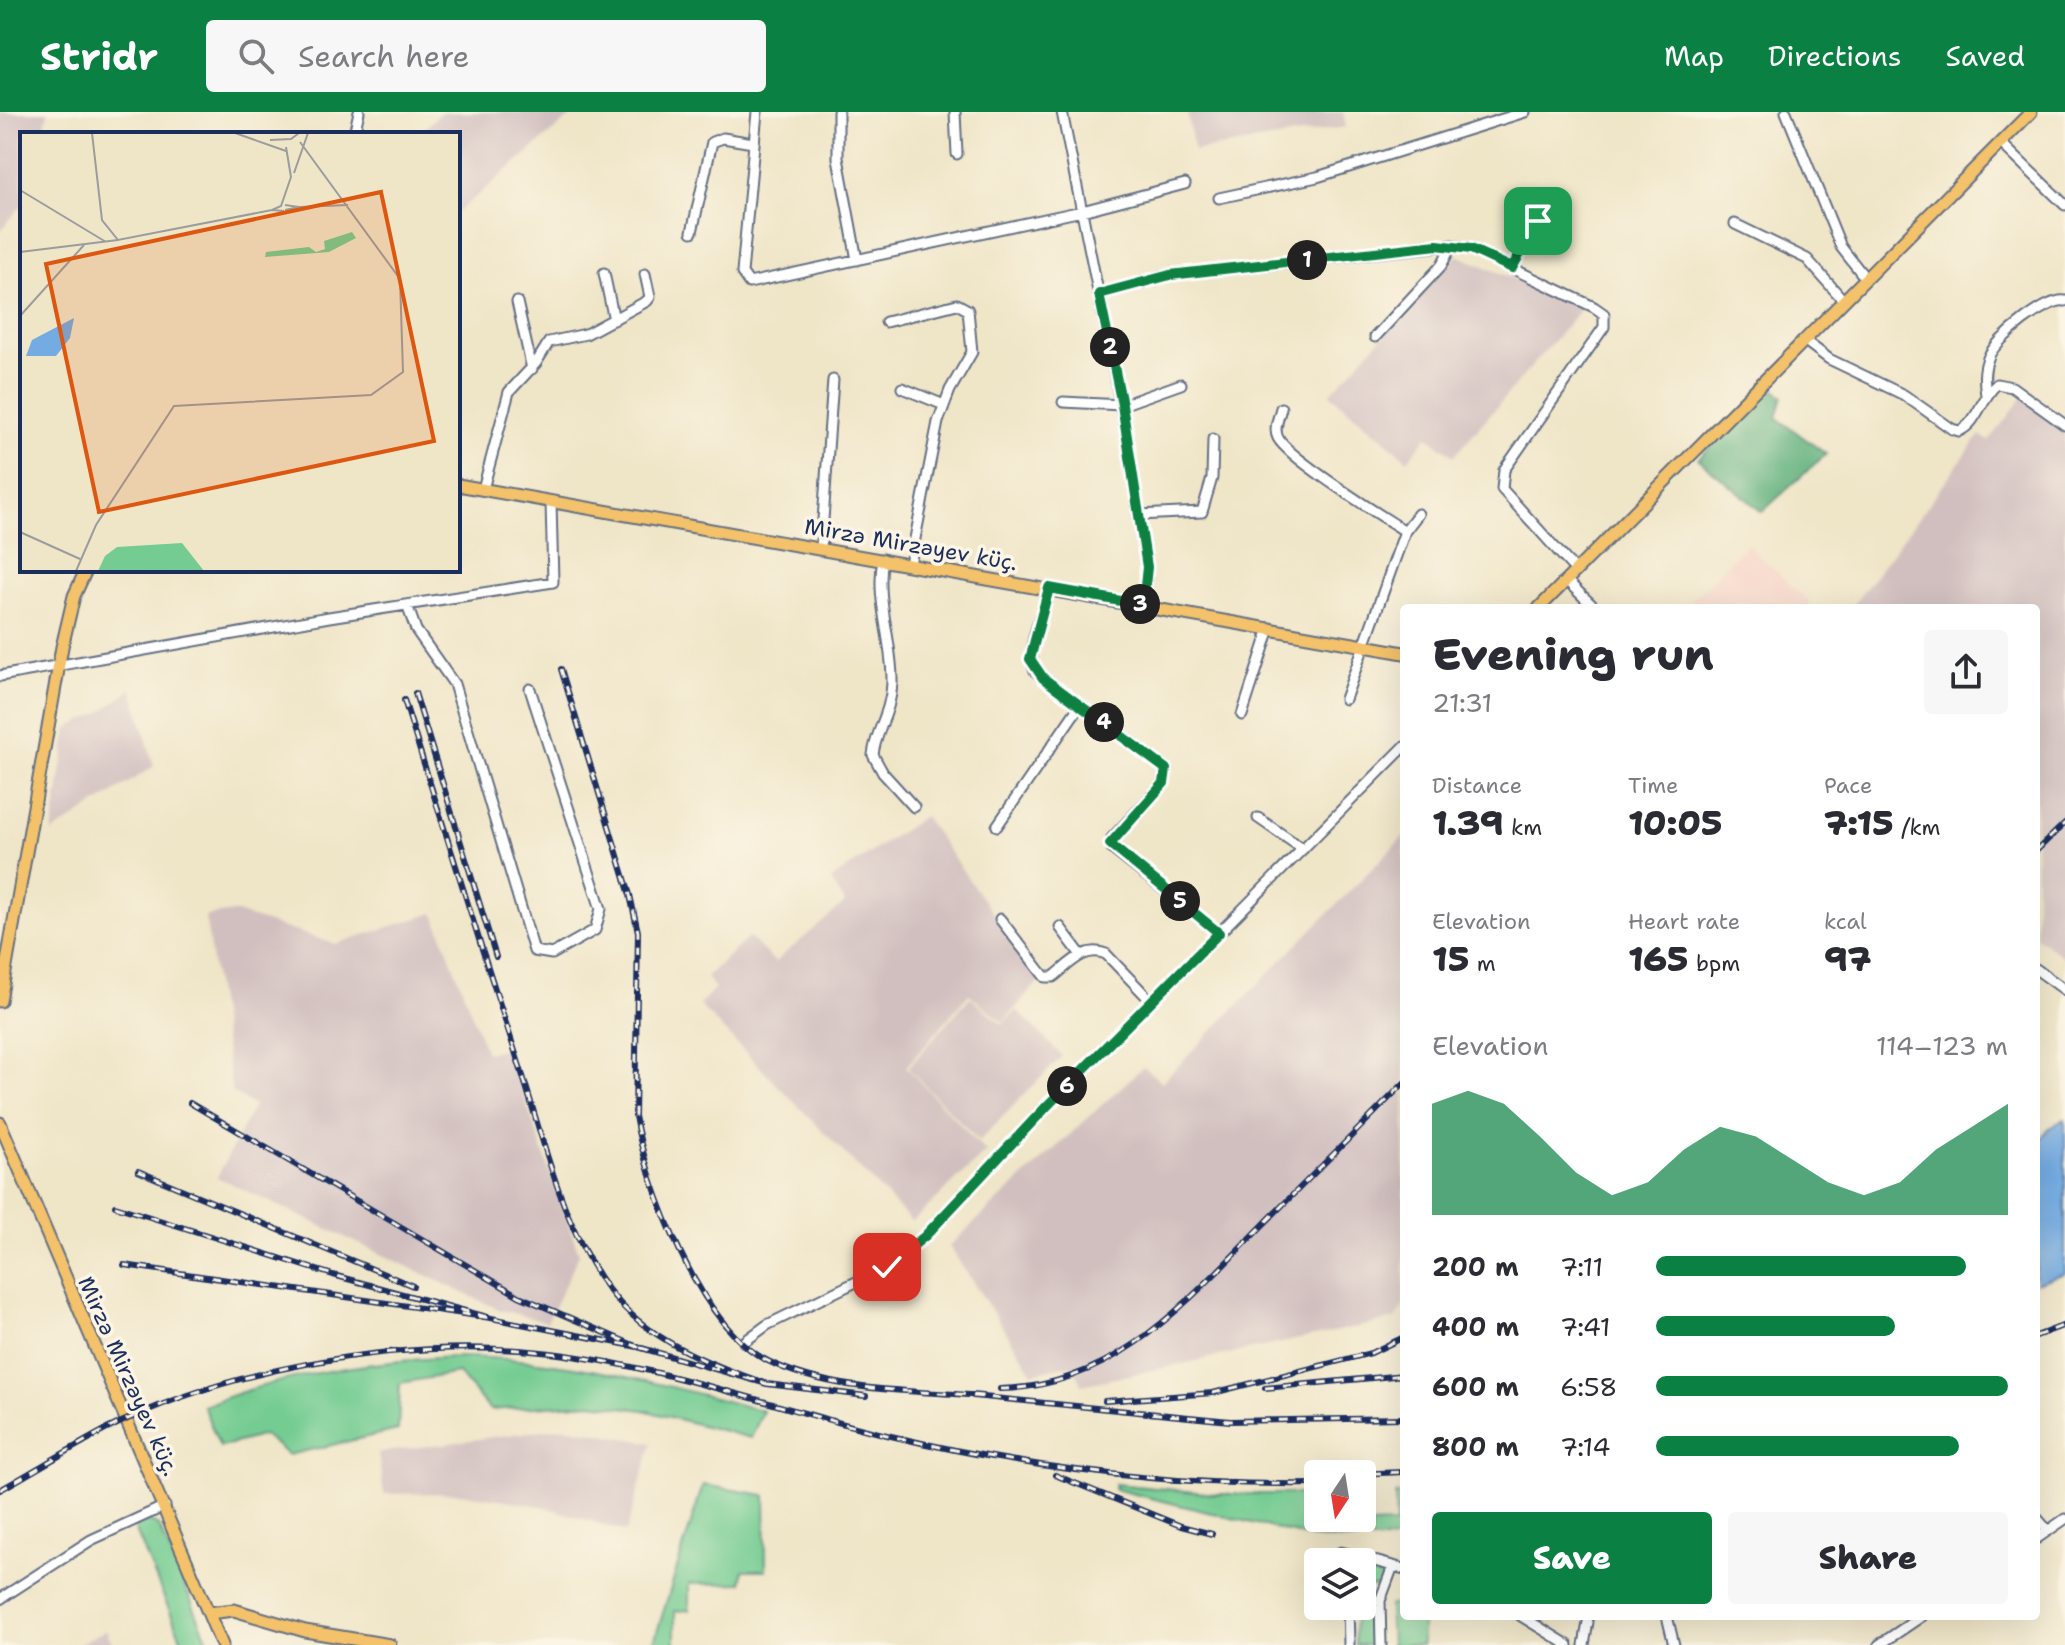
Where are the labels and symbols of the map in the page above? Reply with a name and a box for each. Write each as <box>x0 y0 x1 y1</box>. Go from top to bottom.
inset map <box>20 132 460 572</box>
pin <box>1504 187 1572 255</box>
pin: 1 <box>1287 240 1327 280</box>
pin: 2 <box>1090 327 1130 367</box>
street label: Mirzə Mirzəyev küç. <box>802 511 1020 577</box>
pin: 3 <box>1120 584 1160 624</box>
pin: 4 <box>1084 702 1124 742</box>
pin: 5 <box>1160 881 1200 921</box>
pin: 6 <box>1047 1066 1087 1106</box>
pin <box>853 1233 921 1301</box>
street label: Mirzə Mirzəyev küç. <box>71 1272 186 1481</box>
north arrow <box>1304 1460 1376 1532</box>

